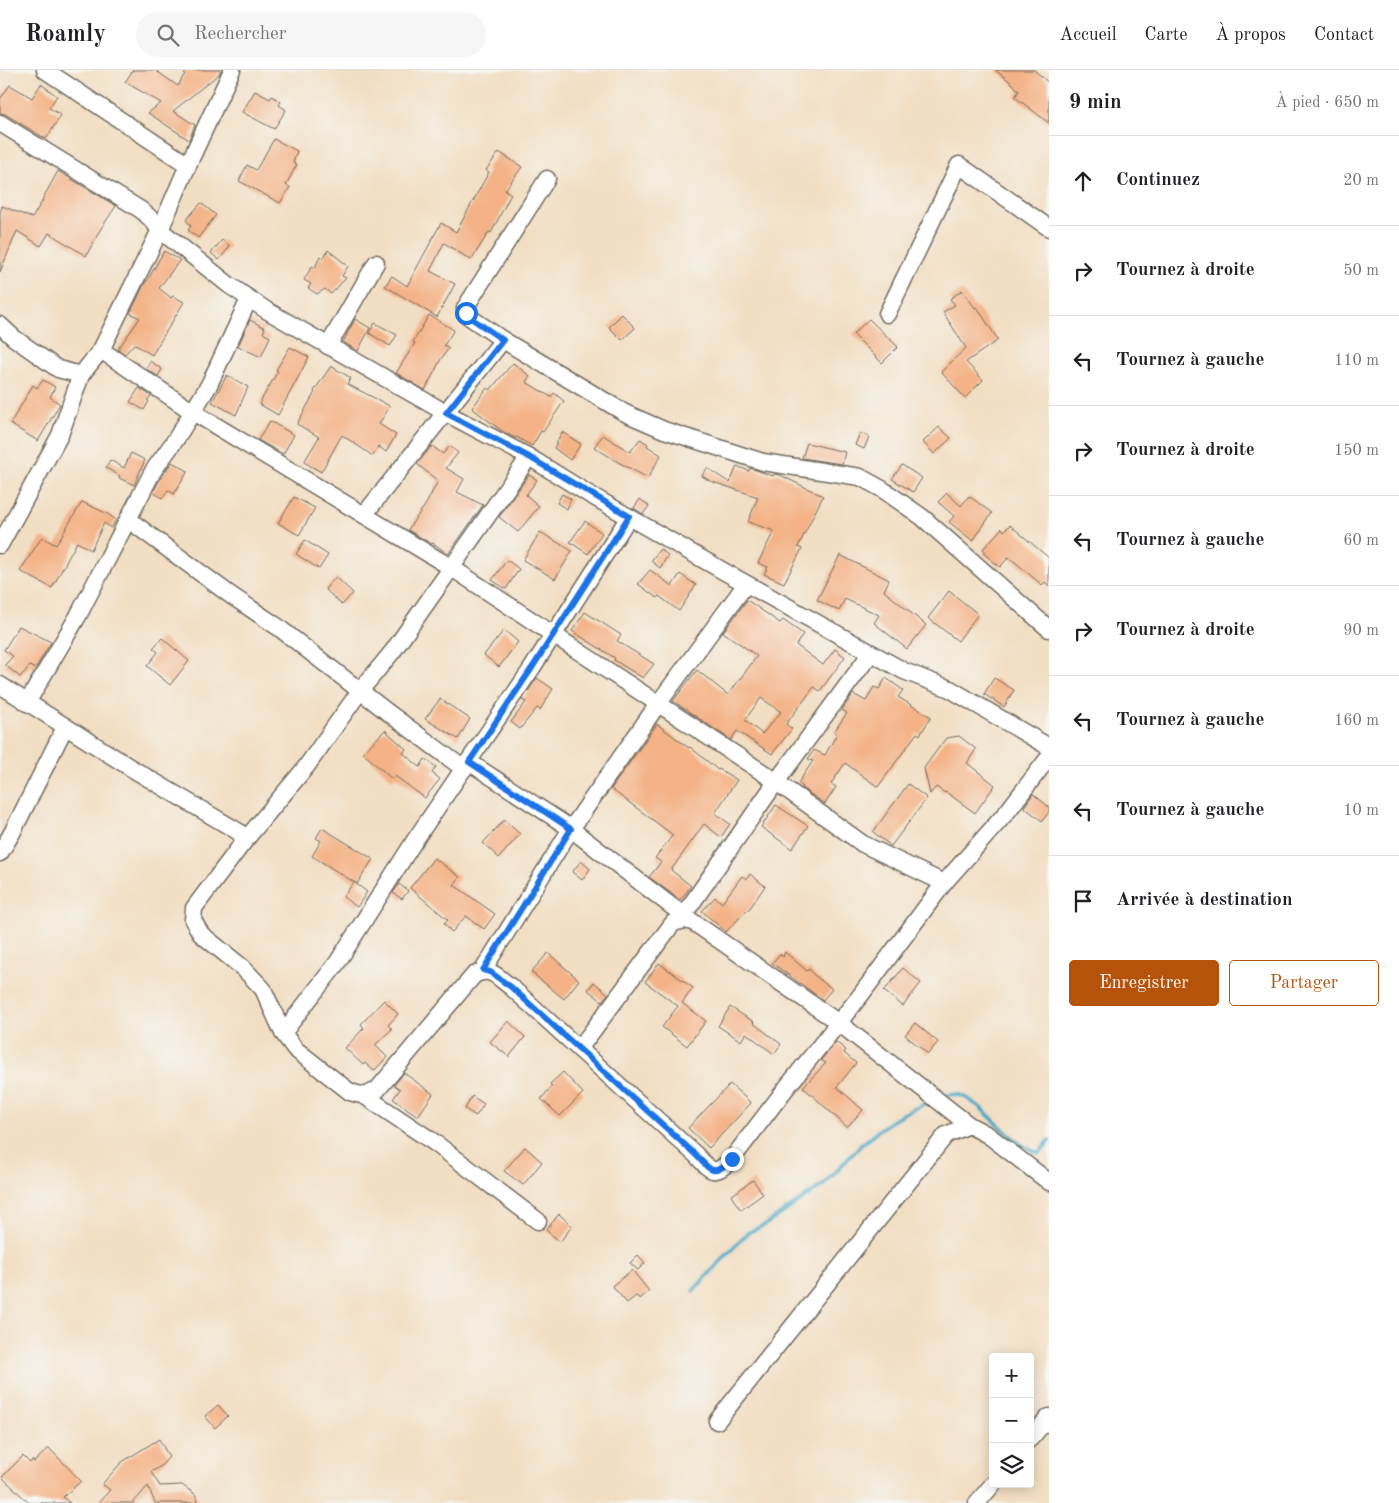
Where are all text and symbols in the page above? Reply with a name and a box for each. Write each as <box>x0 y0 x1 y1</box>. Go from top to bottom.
search box <box>136 12 486 57</box>
icon: search <box>154 21 182 49</box>
text: Roamly <box>25 23 106 47</box>
text: Rechercher <box>194 25 287 44</box>
text: Accueil <box>1059 26 1117 44</box>
text: Carte <box>1145 26 1187 44</box>
text: À propos <box>1215 26 1286 44</box>
text: Contact <box>1314 26 1374 44</box>
text: 9 min <box>1069 92 1122 113</box>
text: À pied · 650 m <box>1276 95 1379 111</box>
icon: ahead <box>1069 167 1097 195</box>
text: Continuez <box>1116 171 1200 190</box>
text: 20 m <box>1343 173 1379 189</box>
icon: right <box>1069 257 1097 285</box>
text: Tournez à droite <box>1116 261 1255 280</box>
text: 50 m <box>1343 263 1379 279</box>
route start <box>455 302 478 325</box>
icon: left <box>1069 347 1097 375</box>
text: Tournez à gauche <box>1116 351 1264 370</box>
text: 110 m <box>1334 353 1379 369</box>
icon: right <box>1069 437 1097 465</box>
text: Tournez à droite <box>1116 441 1255 460</box>
text: 150 m <box>1334 443 1379 459</box>
icon: left <box>1069 527 1097 555</box>
text: Tournez à gauche <box>1116 531 1264 550</box>
text: 60 m <box>1343 533 1379 549</box>
icon: right <box>1069 617 1097 645</box>
text: Tournez à droite <box>1116 621 1255 640</box>
text: 90 m <box>1343 623 1379 639</box>
icon: left <box>1069 707 1097 735</box>
text: Tournez à gauche <box>1116 711 1264 730</box>
text: 160 m <box>1334 713 1379 729</box>
icon: left <box>1069 797 1097 825</box>
text: Tournez à gauche <box>1116 801 1264 820</box>
text: 10 m <box>1343 803 1379 819</box>
icon: arrive <box>1069 887 1097 915</box>
text: Arrivée à destination <box>1116 891 1292 910</box>
button: Enregistrer <box>1069 960 1219 1006</box>
button: Partager <box>1229 960 1379 1006</box>
route end <box>721 1148 744 1171</box>
map controls <box>989 1353 1034 1488</box>
button: + <box>989 1353 1034 1398</box>
button: − <box>989 1398 1034 1443</box>
button: layers <box>989 1443 1034 1488</box>

